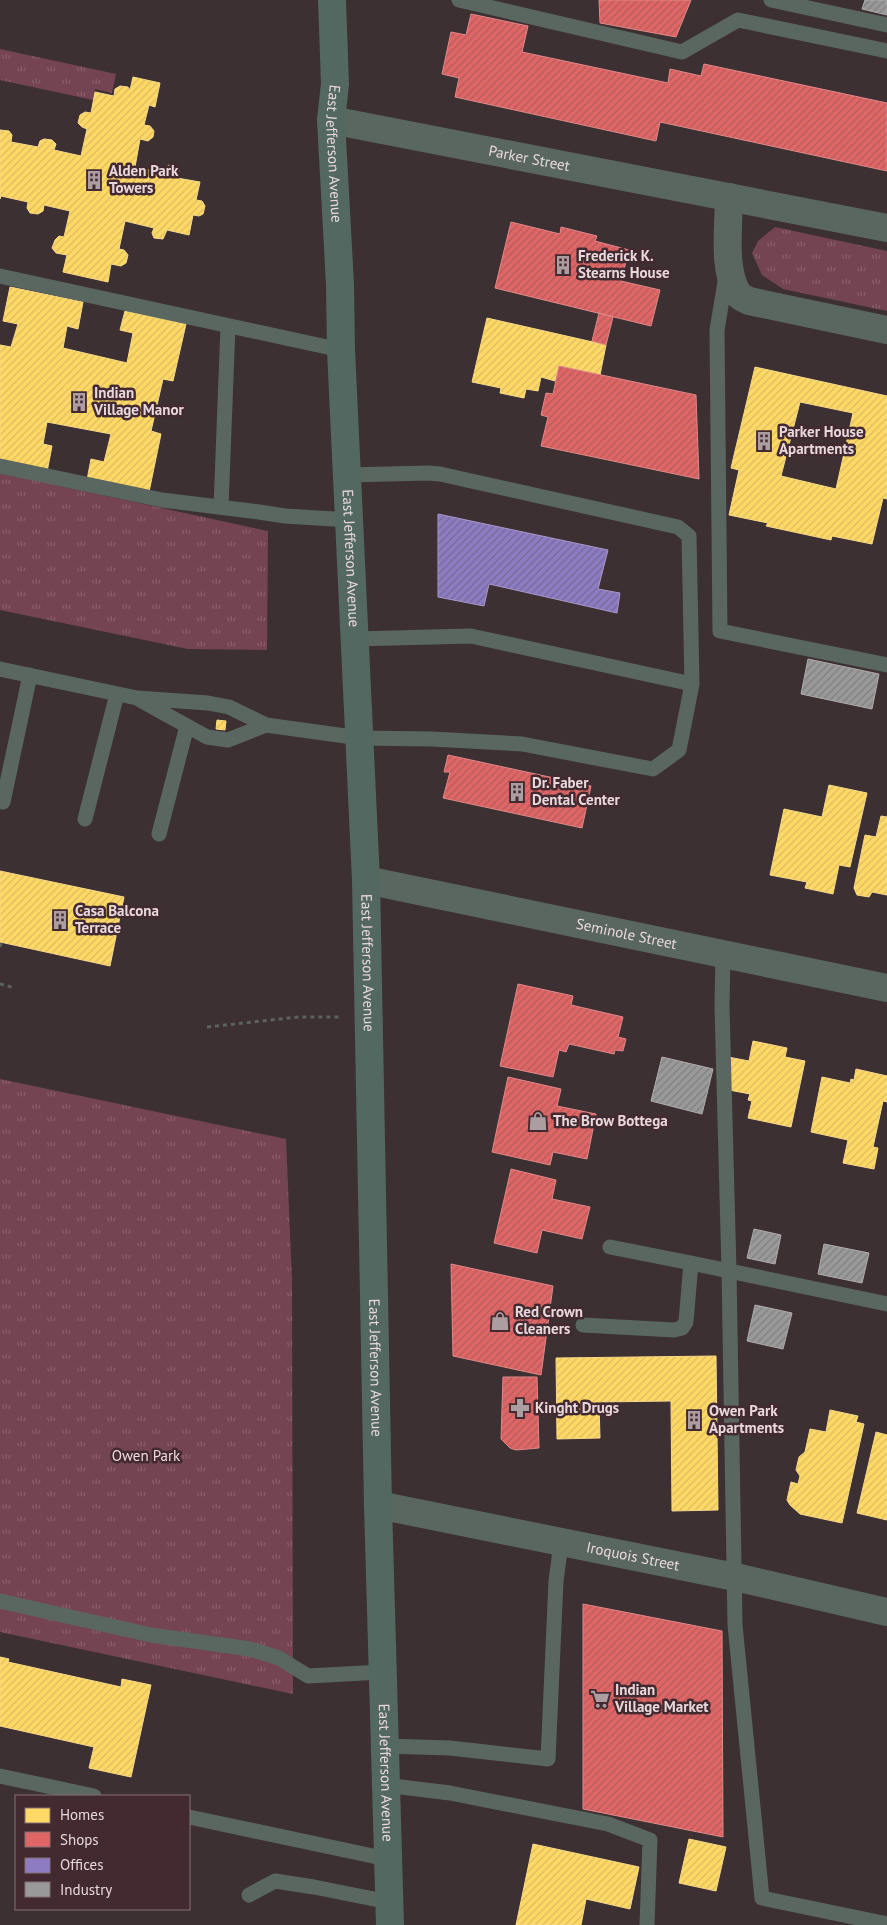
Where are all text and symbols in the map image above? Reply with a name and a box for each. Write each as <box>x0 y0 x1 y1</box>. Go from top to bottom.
street label: East Jefferson Avenue <box>322 84 347 223</box>
street label: Parker Street <box>487 141 572 175</box>
place label: Alden Park Towers <box>109 161 179 197</box>
building icon: Alden Park Towers <box>83 169 105 191</box>
place label: Frederick K. Stearns House <box>578 246 670 282</box>
building icon: Frederick K. Stearns House <box>552 254 574 276</box>
place label: Indian Village Manor <box>93 383 184 419</box>
building icon: Indian Village Manor <box>68 391 90 413</box>
place label: Parker House Apartments <box>779 422 864 458</box>
building icon: Parker House Apartments <box>753 430 775 452</box>
street label: East Jefferson Avenue <box>339 489 364 628</box>
place label: Dr. Faber Dental Center <box>532 773 621 809</box>
building icon: Dr. Faber Dental Center <box>506 781 528 803</box>
street label: East Jefferson Avenue <box>357 894 379 1032</box>
place label: Casa Balcona Terrace <box>75 901 159 937</box>
building icon: Casa Balcona Terrace <box>49 909 71 931</box>
street label: Seminole Street <box>574 914 679 953</box>
shop icon: The Brow Bottega <box>527 1110 549 1132</box>
place label: The Brow Bottega <box>553 1111 668 1130</box>
street label: East Jefferson Avenue <box>365 1299 387 1437</box>
place label: Red Crown Cleaners <box>515 1302 583 1338</box>
shop icon: Red Crown Cleaners <box>489 1310 511 1332</box>
pharmacy icon: Kinght Drugs <box>509 1397 531 1419</box>
place label: Kinght Drugs <box>535 1398 619 1417</box>
place label: Owen Park Apartments <box>709 1401 784 1437</box>
building icon: Owen Park Apartments <box>683 1409 705 1431</box>
park label: Owen Park <box>112 1446 181 1465</box>
street label: Iroquois Street <box>585 1537 681 1575</box>
place label: Indian Village Market <box>614 1680 709 1716</box>
supermarket icon: Indian Village Market <box>589 1688 611 1710</box>
street label: East Jefferson Avenue <box>375 1703 398 1842</box>
legend <box>15 1795 190 1910</box>
text: Homes <box>60 1805 104 1824</box>
text: Shops <box>60 1830 99 1849</box>
text: Offices <box>60 1855 104 1874</box>
text: Industry <box>60 1880 112 1899</box>

